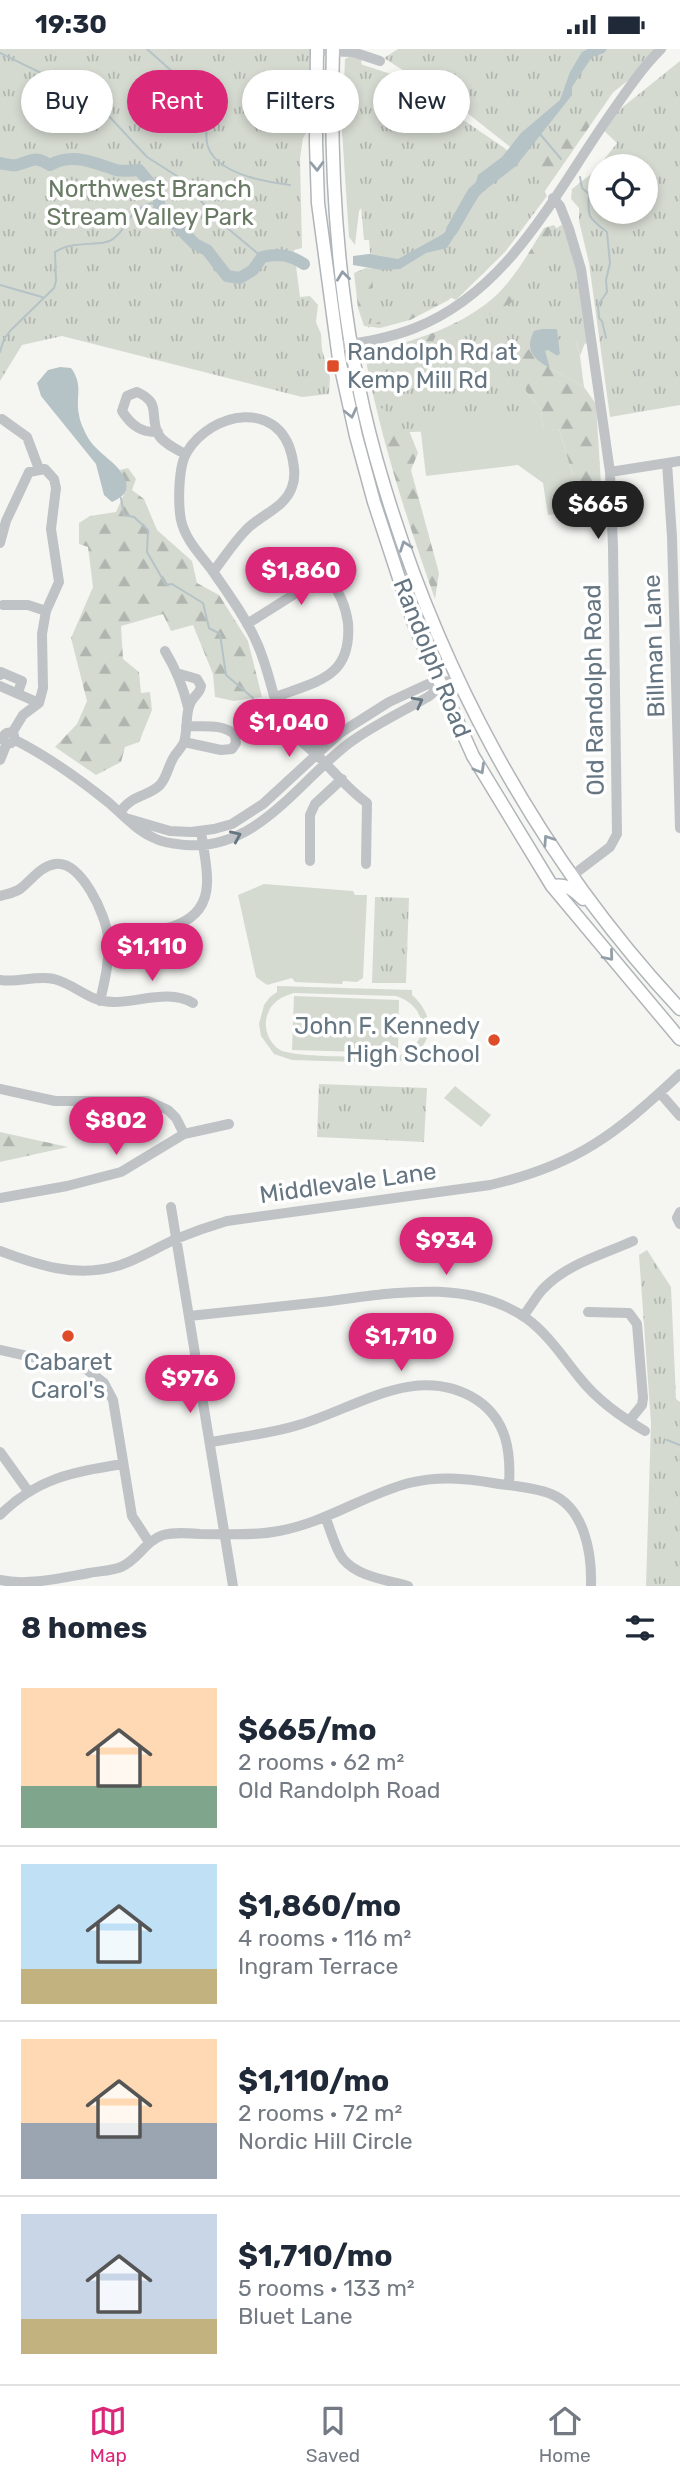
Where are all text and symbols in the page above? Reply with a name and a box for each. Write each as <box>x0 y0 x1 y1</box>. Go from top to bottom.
text: 19:30 <box>35 9 107 40</box>
chip: Buy <box>21 70 113 133</box>
chip: Rent <box>127 70 228 133</box>
chip: Filters <box>242 70 359 133</box>
chip: New <box>373 70 470 133</box>
map controls <box>588 154 658 224</box>
button: locate <box>588 154 658 224</box>
one-way arrow <box>309 161 324 172</box>
park label: Northwest Branch Stream Valley Park <box>46 175 254 231</box>
one-way arrow <box>335 270 350 282</box>
place label: Randolph Rd at Kemp Mill Rd <box>347 338 517 394</box>
marker: Randolph Rd at Kemp Mill Rd <box>325 358 341 374</box>
one-way arrow <box>343 407 357 419</box>
pin: $665 <box>557 482 639 541</box>
text: $665 <box>568 490 628 518</box>
one-way arrow <box>399 540 413 552</box>
pin: $1,860 <box>244 547 358 607</box>
text: $1,860 <box>261 556 341 584</box>
street label: Randolph Road <box>387 574 477 742</box>
street label: Billman Lane <box>638 574 670 718</box>
street label: Old Randolph Road <box>578 584 610 796</box>
one-way arrow <box>411 697 423 711</box>
pin: $1,040 <box>232 699 346 759</box>
text: $1,040 <box>249 708 329 736</box>
one-way arrow <box>472 761 485 774</box>
one-way arrow <box>229 830 241 844</box>
one-way arrow <box>543 834 556 847</box>
pin: $1,110 <box>95 923 209 983</box>
text: $1,110 <box>117 932 187 960</box>
one-way arrow <box>601 948 613 961</box>
place label: John F. Kennedy High School <box>294 1012 480 1068</box>
marker: John F. Kennedy High School <box>486 1032 502 1048</box>
pin: $802 <box>75 1097 157 1157</box>
text: $802 <box>85 1106 147 1134</box>
street label: Middlevale Lane <box>258 1157 438 1209</box>
pin: $934 <box>405 1217 487 1277</box>
text: $934 <box>416 1226 476 1254</box>
pin: $1,710 <box>344 1313 458 1373</box>
text: $1,710 <box>365 1322 437 1350</box>
marker: Cabaret Carol's <box>60 1328 76 1344</box>
place label: Cabaret Carol's <box>24 1348 112 1404</box>
pin: $976 <box>149 1355 231 1415</box>
text: $976 <box>161 1364 219 1392</box>
icon: filters <box>621 1609 659 1647</box>
text: 8 homes <box>21 1610 147 1646</box>
text: $665/mo <box>238 1712 377 1748</box>
icon: home <box>77 1716 161 1800</box>
text: 2 rooms · 62 m² <box>238 1748 404 1776</box>
text: Old Randolph Road <box>238 1776 441 1804</box>
text: $1,860/mo <box>238 1888 401 1924</box>
icon: home <box>77 1892 161 1976</box>
text: 4 rooms · 116 m² <box>238 1924 411 1952</box>
text: Ingram Terrace <box>238 1952 398 1980</box>
text: $1,110/mo <box>238 2063 389 2099</box>
icon: home <box>77 2067 161 2151</box>
text: 2 rooms · 72 m² <box>238 2099 402 2127</box>
text: Nordic Hill Circle <box>238 2127 413 2155</box>
text: $1,710/mo <box>238 2238 393 2274</box>
icon: home <box>77 2242 161 2326</box>
text: 5 rooms · 133 m² <box>238 2274 415 2302</box>
text: Bluet Lane <box>238 2302 353 2330</box>
tab: Map <box>89 2402 127 2467</box>
tab: Saved <box>306 2402 360 2467</box>
tab: Home <box>539 2402 591 2467</box>

